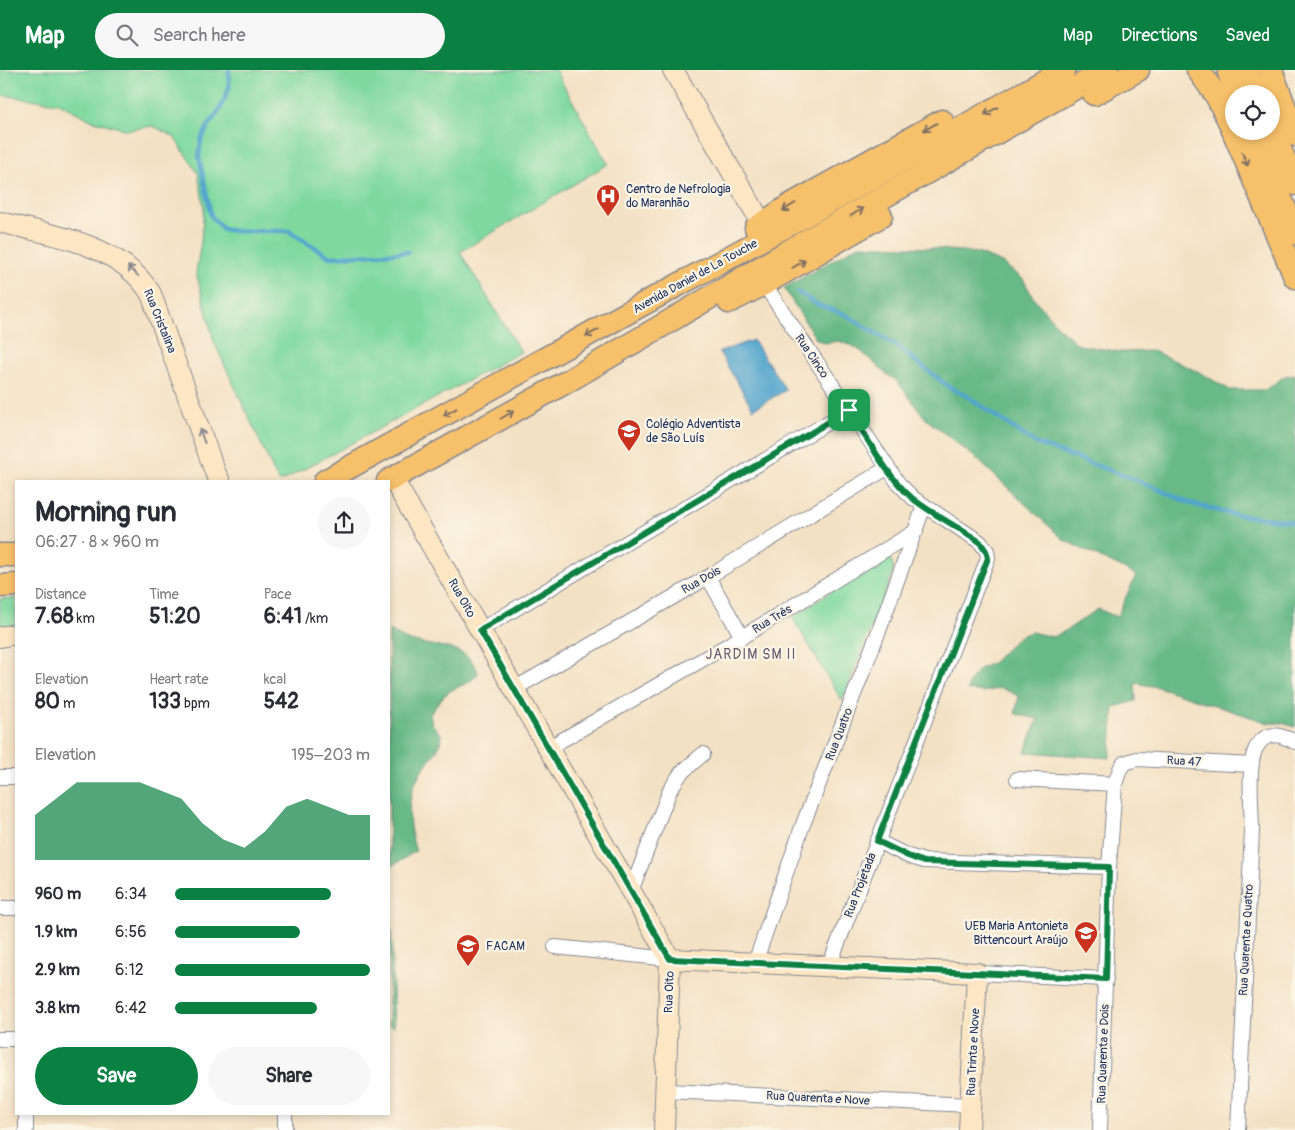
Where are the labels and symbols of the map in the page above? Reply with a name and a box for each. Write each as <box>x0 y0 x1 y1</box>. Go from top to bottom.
one-way arrow <box>984 107 999 116</box>
one-way arrow <box>924 123 938 133</box>
one-way arrow <box>1241 151 1250 166</box>
place label: Centro de Nefrologia do Maranhão <box>626 182 731 211</box>
hospital icon: Centro de Nefrologia do Maranhão <box>595 183 621 217</box>
one-way arrow <box>782 202 796 212</box>
one-way arrow <box>849 207 864 217</box>
street label: Avenida Daniel de La Touche <box>630 236 760 317</box>
one-way arrow <box>791 258 806 268</box>
one-way arrow <box>126 266 139 277</box>
street label: Rua Cristalina <box>140 287 179 356</box>
one-way arrow <box>584 328 599 338</box>
street label: Rua Cinco <box>791 331 832 382</box>
pin <box>828 389 870 431</box>
one-way arrow <box>443 408 457 418</box>
one-way arrow <box>500 410 515 420</box>
place label: Colégio Adventista de São Luís <box>646 417 741 446</box>
school or university icon: Colégio Adventista de São Luís <box>616 418 642 452</box>
one-way arrow <box>197 429 206 444</box>
street label: Rua Dois <box>679 563 724 598</box>
street label: Rua Oito <box>445 576 479 621</box>
street label: Rua Três <box>750 601 795 637</box>
district label: JARDIM SM II <box>706 646 796 663</box>
street label: Rua Quatro <box>823 705 857 763</box>
street label: Rua 47 <box>1166 753 1202 770</box>
street label: Rua Projetada <box>841 850 880 920</box>
street label: Rua Quarenta e Quatro <box>1236 883 1257 996</box>
place label: UEB Maria Antonieta Bittencourt Araújo <box>965 919 1069 948</box>
school or university icon: UEB Maria Antonieta Bittencourt Araújo <box>1073 920 1099 954</box>
school or university icon: FACAM <box>455 933 481 967</box>
place label: FACAM <box>486 939 525 954</box>
street label: Rua Oito <box>661 970 678 1013</box>
street label: Rua Quarenta e Dois <box>1094 1003 1113 1104</box>
street label: Rua Trinta e Nove <box>964 1008 983 1096</box>
street label: Rua Quarenta e Nove <box>766 1088 870 1109</box>

